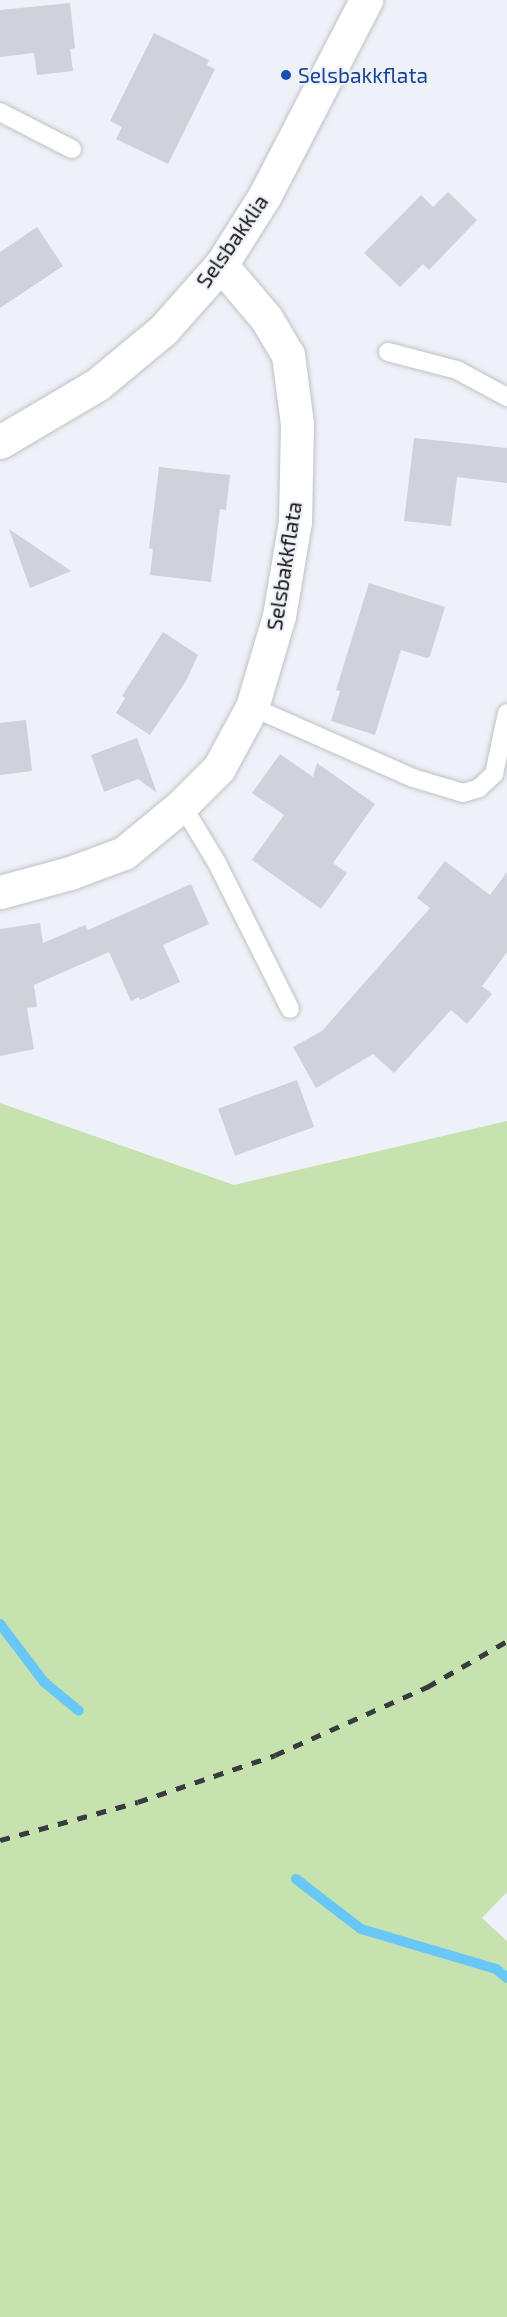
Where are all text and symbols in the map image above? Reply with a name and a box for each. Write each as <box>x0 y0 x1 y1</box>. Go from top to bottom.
place label: Selsbakkflata <box>298 62 428 88</box>
marker: Selsbakkflata <box>279 68 293 82</box>
street label: Selsbakklia <box>191 190 273 292</box>
street label: Selsbakkflata <box>261 500 307 632</box>

